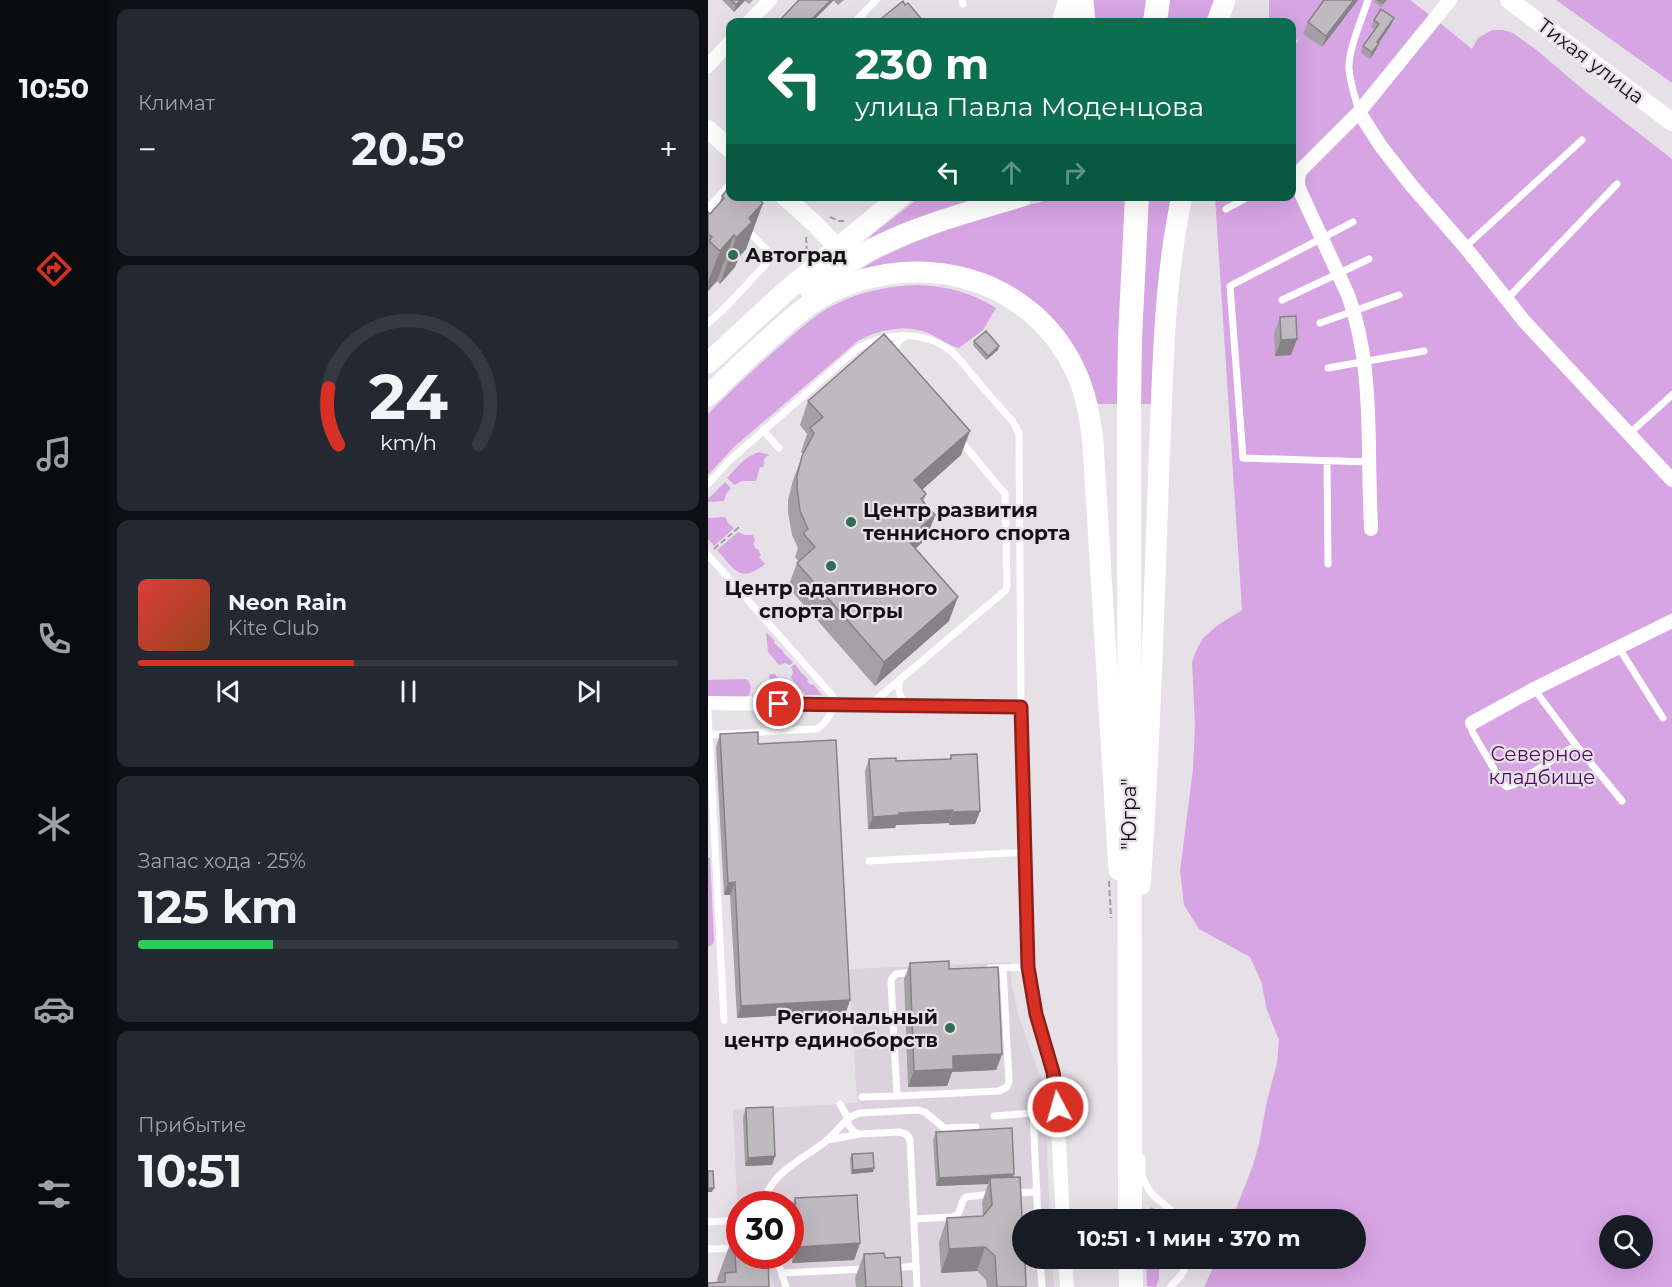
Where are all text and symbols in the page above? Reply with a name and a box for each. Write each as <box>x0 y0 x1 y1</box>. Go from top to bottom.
street label: Тихая улица <box>1533 13 1649 109</box>
text: 230 m <box>855 38 989 90</box>
icon: left <box>756 42 834 120</box>
text: 10:50 <box>19 72 89 105</box>
text: улица Павла Моденцова <box>855 90 1204 123</box>
text: Климат <box>138 91 215 115</box>
text: 20.5° <box>351 121 465 176</box>
text: − <box>138 129 157 169</box>
text: + <box>659 129 678 169</box>
icon: left <box>932 156 965 189</box>
icon: ahead <box>995 156 1028 189</box>
icon: right <box>1058 156 1091 189</box>
place label: Автоград <box>745 243 847 267</box>
icon: directions <box>33 248 75 290</box>
marker: Автоград <box>726 248 740 262</box>
text: 24 <box>368 359 448 435</box>
text: km/h <box>379 429 437 455</box>
icon: music <box>33 433 75 475</box>
place label: Центр развития теннисного спорта <box>863 498 1070 545</box>
marker: Центр развития теннисного спорта <box>844 515 858 529</box>
marker: Центр адаптивного спорта Югры <box>824 559 838 573</box>
place label: Центр адаптивного спорта Югры <box>725 576 937 623</box>
text: Neon Rain <box>228 589 347 616</box>
text: Kite Club <box>228 616 319 640</box>
icon: phone <box>33 618 75 660</box>
icon: previous <box>212 675 245 708</box>
icon: pause <box>392 675 425 708</box>
icon: next <box>572 675 605 708</box>
pin <box>753 678 804 729</box>
icon: arrive <box>762 687 795 720</box>
park label: Северное кладбище <box>1489 742 1595 789</box>
street label: "Югра" <box>1117 778 1141 850</box>
icon: climate <box>33 803 75 845</box>
text: Запас хода · 25% <box>138 849 306 873</box>
text: 125 km <box>138 879 298 934</box>
icon: car <box>33 988 75 1030</box>
place label: Региональный центр единоборств <box>724 1005 938 1052</box>
marker: Региональный центр единоборств <box>943 1021 957 1035</box>
position arrow <box>1026 1075 1090 1139</box>
text: Прибытие <box>138 1113 246 1137</box>
text: 10:51 <box>138 1143 242 1198</box>
icon: filters <box>33 1173 75 1215</box>
speed limit sign: 30 <box>726 1191 804 1269</box>
map controls <box>1599 1215 1653 1269</box>
button: search <box>1599 1215 1653 1269</box>
text: 10:51 · 1 мин · 370 m <box>1077 1225 1301 1252</box>

